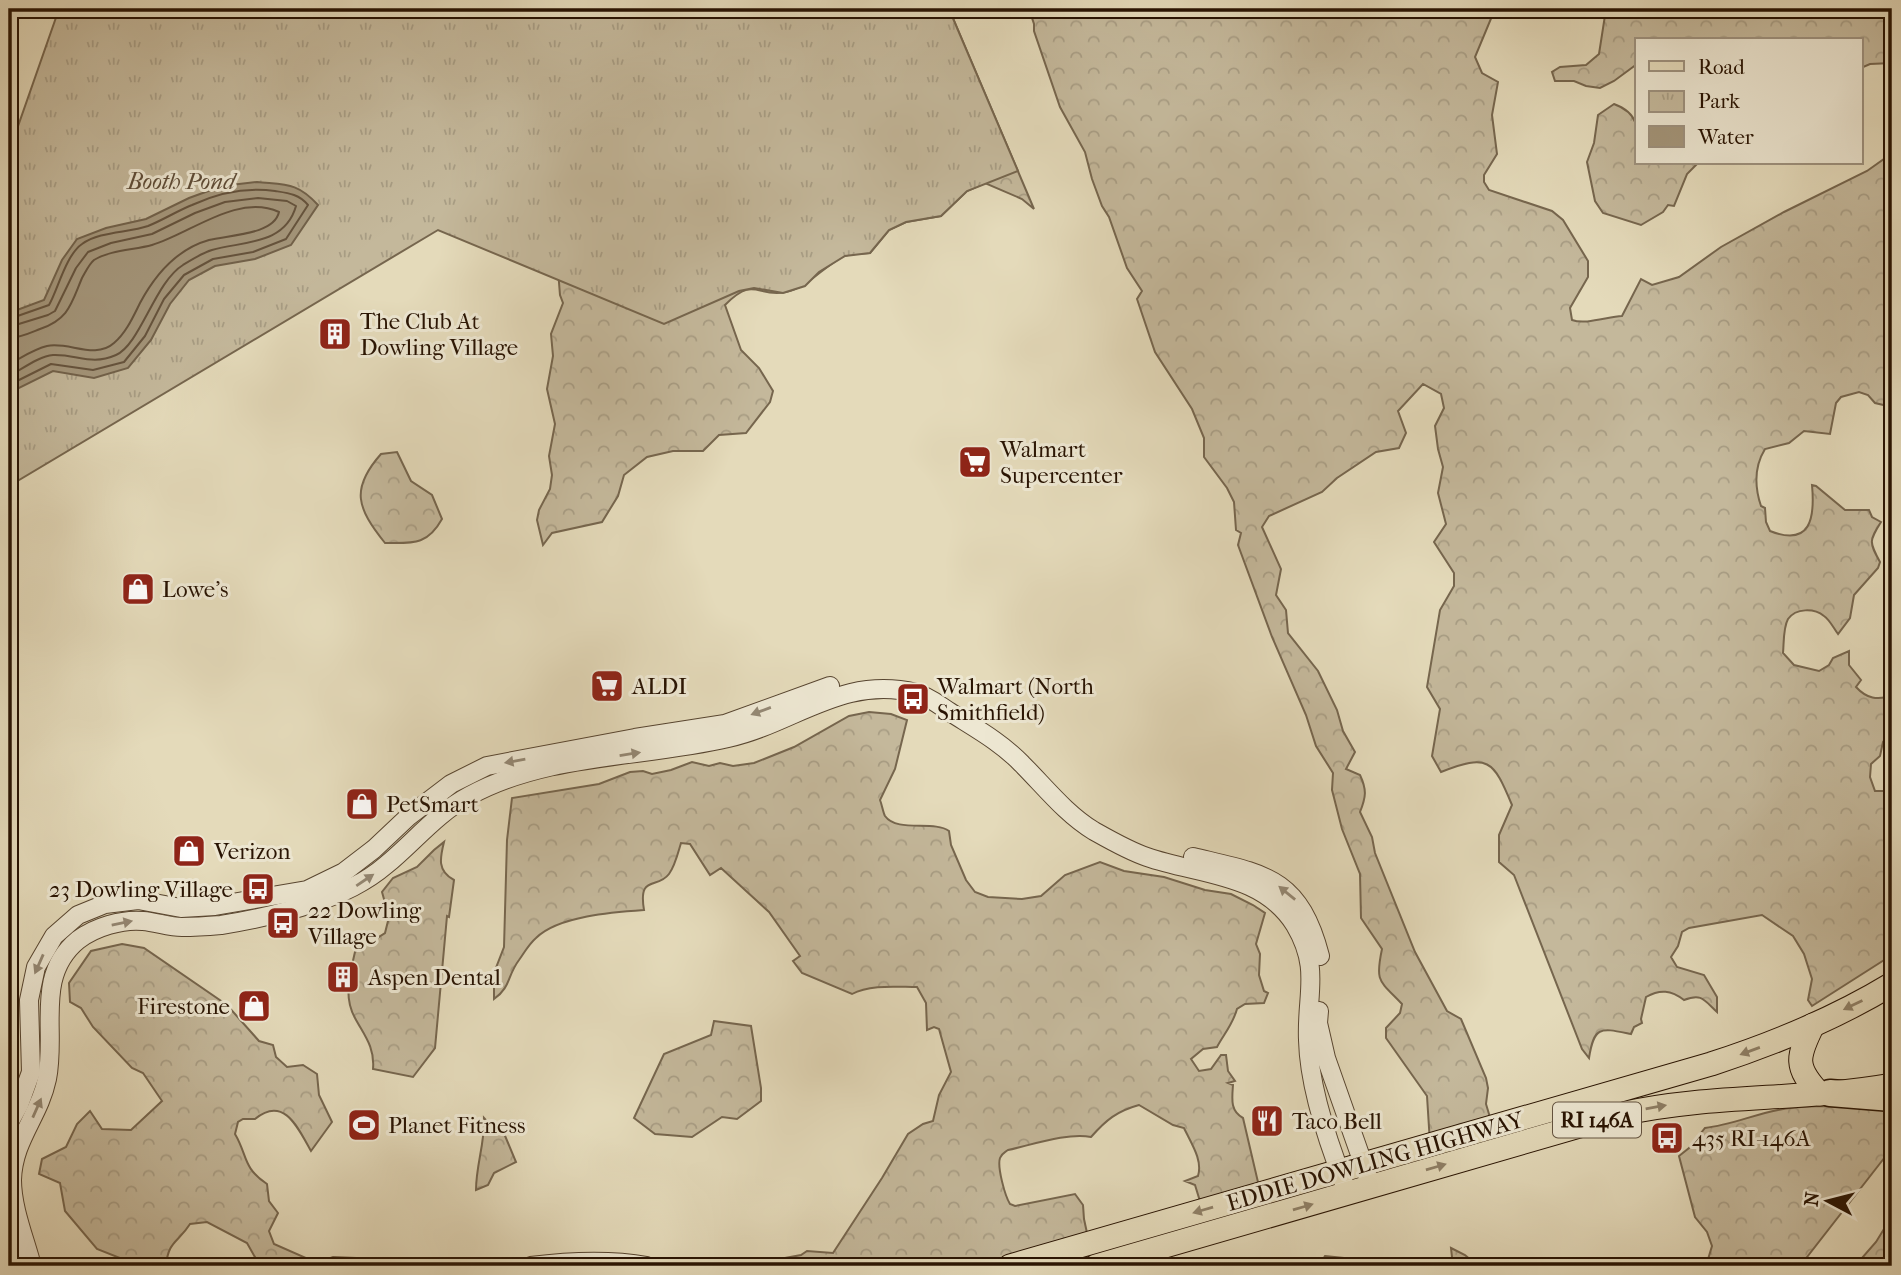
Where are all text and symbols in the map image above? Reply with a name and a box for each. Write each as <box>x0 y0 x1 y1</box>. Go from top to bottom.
legend <box>1635 38 1862 164</box>
text: Road <box>1698 55 1745 79</box>
text: Park <box>1698 89 1740 113</box>
text: Water <box>1697 125 1754 149</box>
park label: Booth Pond <box>125 168 238 195</box>
place label: The Club At Dowling Village <box>360 308 518 361</box>
building icon: The Club At Dowling Village <box>316 315 354 353</box>
place label: Walmart Supercenter <box>999 436 1123 489</box>
supermarket icon: Walmart Supercenter <box>956 443 994 481</box>
shop icon: Lowe's <box>119 570 157 608</box>
place label: Lowe's <box>162 576 228 603</box>
supermarket icon: ALDI <box>588 667 626 705</box>
place label: ALDI <box>631 673 687 700</box>
place label: Walmart (North Smithfield) <box>936 673 1094 726</box>
bus stop icon: Walmart (North Smithfield) <box>894 680 932 718</box>
one-way arrow <box>751 706 772 717</box>
one-way arrow <box>619 748 641 759</box>
one-way arrow <box>504 755 526 766</box>
shop icon: PetSmart <box>343 785 381 823</box>
place label: PetSmart <box>386 791 479 818</box>
shop icon: Verizon <box>170 832 208 870</box>
place label: Verizon <box>213 838 291 865</box>
bus stop icon: 23 Dowling Village <box>239 870 277 908</box>
one-way arrow <box>356 873 375 886</box>
place label: 23 Dowling Village <box>49 876 233 903</box>
one-way arrow <box>1278 885 1296 900</box>
place label: 22 Dowling Village <box>307 897 422 950</box>
bus stop icon: 22 Dowling Village <box>264 904 302 942</box>
one-way arrow <box>111 917 133 928</box>
one-way arrow <box>33 954 44 975</box>
building icon: Aspen Dental <box>324 958 362 996</box>
place label: Aspen Dental <box>367 964 502 991</box>
shop icon: Firestone <box>235 987 273 1025</box>
place label: Firestone <box>137 993 230 1020</box>
one-way arrow <box>1843 1000 1863 1011</box>
one-way arrow <box>1739 1045 1760 1056</box>
one-way arrow <box>31 1097 42 1118</box>
one-way arrow <box>1645 1101 1667 1112</box>
restaurant icon: Taco Bell <box>1248 1102 1286 1140</box>
road number: RI 146A <box>1553 1102 1641 1138</box>
sports icon: Planet Fitness <box>345 1106 383 1144</box>
street label: EDDIE DOWLING HIGHWAY <box>1223 1106 1528 1217</box>
place label: Taco Bell <box>1292 1108 1383 1135</box>
place label: Planet Fitness <box>388 1112 525 1139</box>
bus stop icon: 435 RI-146A <box>1648 1119 1686 1157</box>
place label: 435 RI-146A <box>1692 1125 1812 1152</box>
one-way arrow <box>1426 1161 1447 1171</box>
north arrow <box>1792 1166 1862 1236</box>
text: N <box>1800 1190 1824 1208</box>
one-way arrow <box>1293 1202 1314 1212</box>
one-way arrow <box>1192 1205 1213 1215</box>

